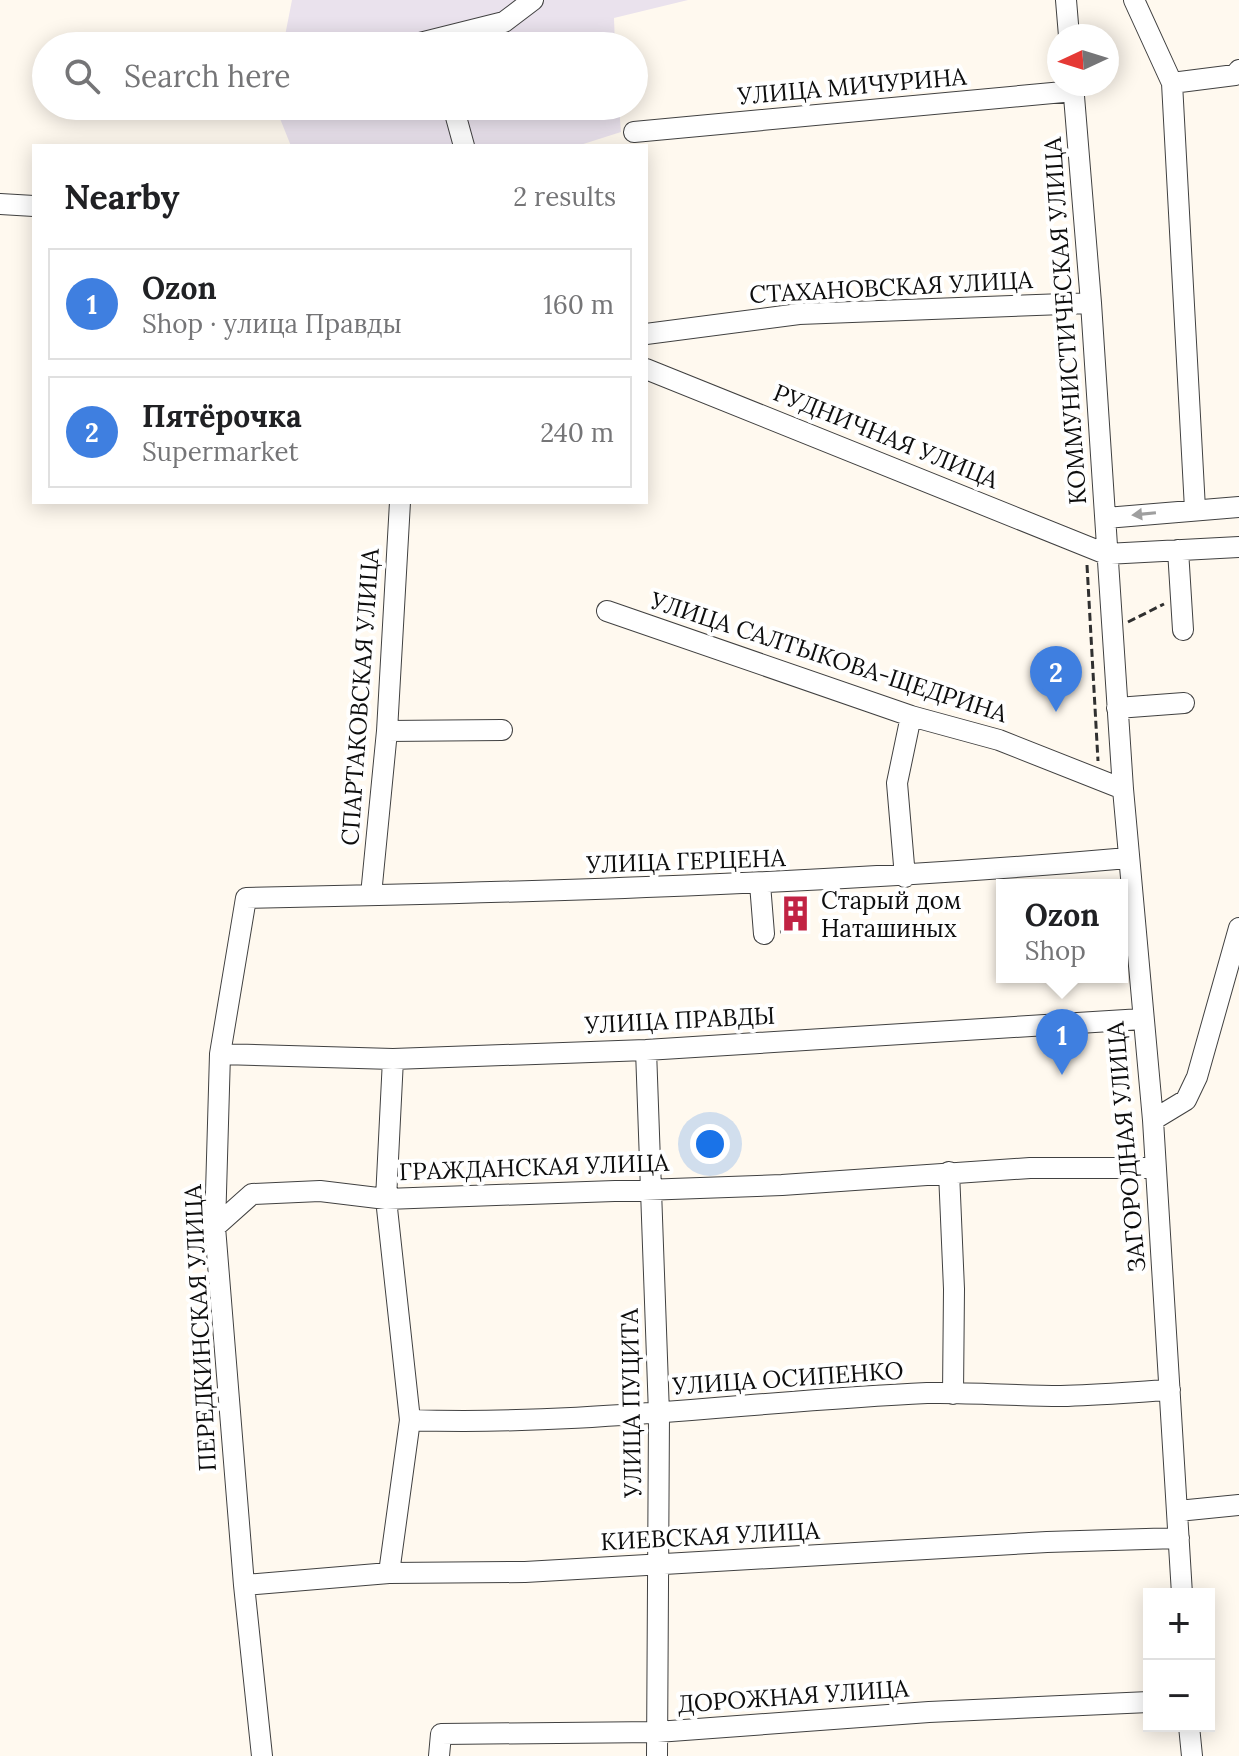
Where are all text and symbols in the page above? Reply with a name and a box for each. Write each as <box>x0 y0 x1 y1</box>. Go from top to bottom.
north arrow <box>1047 24 1119 96</box>
search box <box>32 32 648 120</box>
icon: search <box>60 54 104 98</box>
text: Search here <box>124 57 291 95</box>
street label: УЛИЦА МИЧУРИНА <box>735 60 969 112</box>
street label: КОММУНИСТИЧЕСКАЯ УЛИЦА <box>1037 135 1093 506</box>
text: Nearby <box>64 175 180 218</box>
text: 2 results <box>513 180 616 213</box>
street label: СТАХАНОВСКАЯ УЛИЦА <box>749 264 1034 310</box>
text: Ozon <box>142 269 217 307</box>
text: 1 <box>87 288 97 321</box>
text: 160 m <box>543 288 614 321</box>
text: Shop · улица Правды <box>142 307 402 340</box>
street label: РУДНИЧНАЯ УЛИЦА <box>769 377 1004 496</box>
text: Пятёрочка <box>142 397 302 435</box>
text: 2 <box>85 416 99 449</box>
text: 240 m <box>540 416 614 449</box>
text: Supermarket <box>142 435 299 468</box>
one-way arrow <box>1132 507 1157 520</box>
street label: СПАРТАКОВСКАЯ УЛИЦА <box>334 546 386 847</box>
street label: УЛИЦА САЛТЫКОВА-ЩЕДРИНА <box>646 584 1012 730</box>
pin: 2 <box>1030 646 1082 712</box>
street label: УЛИЦА ГЕРЦЕНА <box>585 842 787 880</box>
popup <box>996 879 1128 983</box>
place label: Старый дом Наташиных <box>821 885 961 944</box>
building icon: Старый дом Наташиных <box>776 895 814 933</box>
text: Ozon <box>1025 896 1099 934</box>
text: Shop <box>1025 934 1086 967</box>
street label: УЛИЦА ПРАВДЫ <box>583 1000 776 1041</box>
pin: 1 <box>1036 1009 1088 1075</box>
street label: ЗАГОРОДНАЯ УЛИЦА <box>1100 1019 1152 1274</box>
your location <box>690 1124 730 1164</box>
street label: ГРАЖДАНСКАЯ УЛИЦА <box>399 1147 670 1187</box>
street label: ПЕРЕДКИНСКАЯ УЛИЦА <box>177 1183 223 1472</box>
street label: УЛИЦА ПУЦИТА <box>614 1307 648 1499</box>
street label: УЛИЦА ОСИПЕНКО <box>671 1354 904 1402</box>
street label: КИЕВСКАЯ УЛИЦА <box>600 1515 821 1557</box>
map controls <box>1143 1588 1215 1732</box>
button: + <box>1143 1588 1215 1660</box>
button: − <box>1143 1660 1215 1732</box>
street label: ДОРОЖНАЯ УЛИЦА <box>676 1672 911 1720</box>

